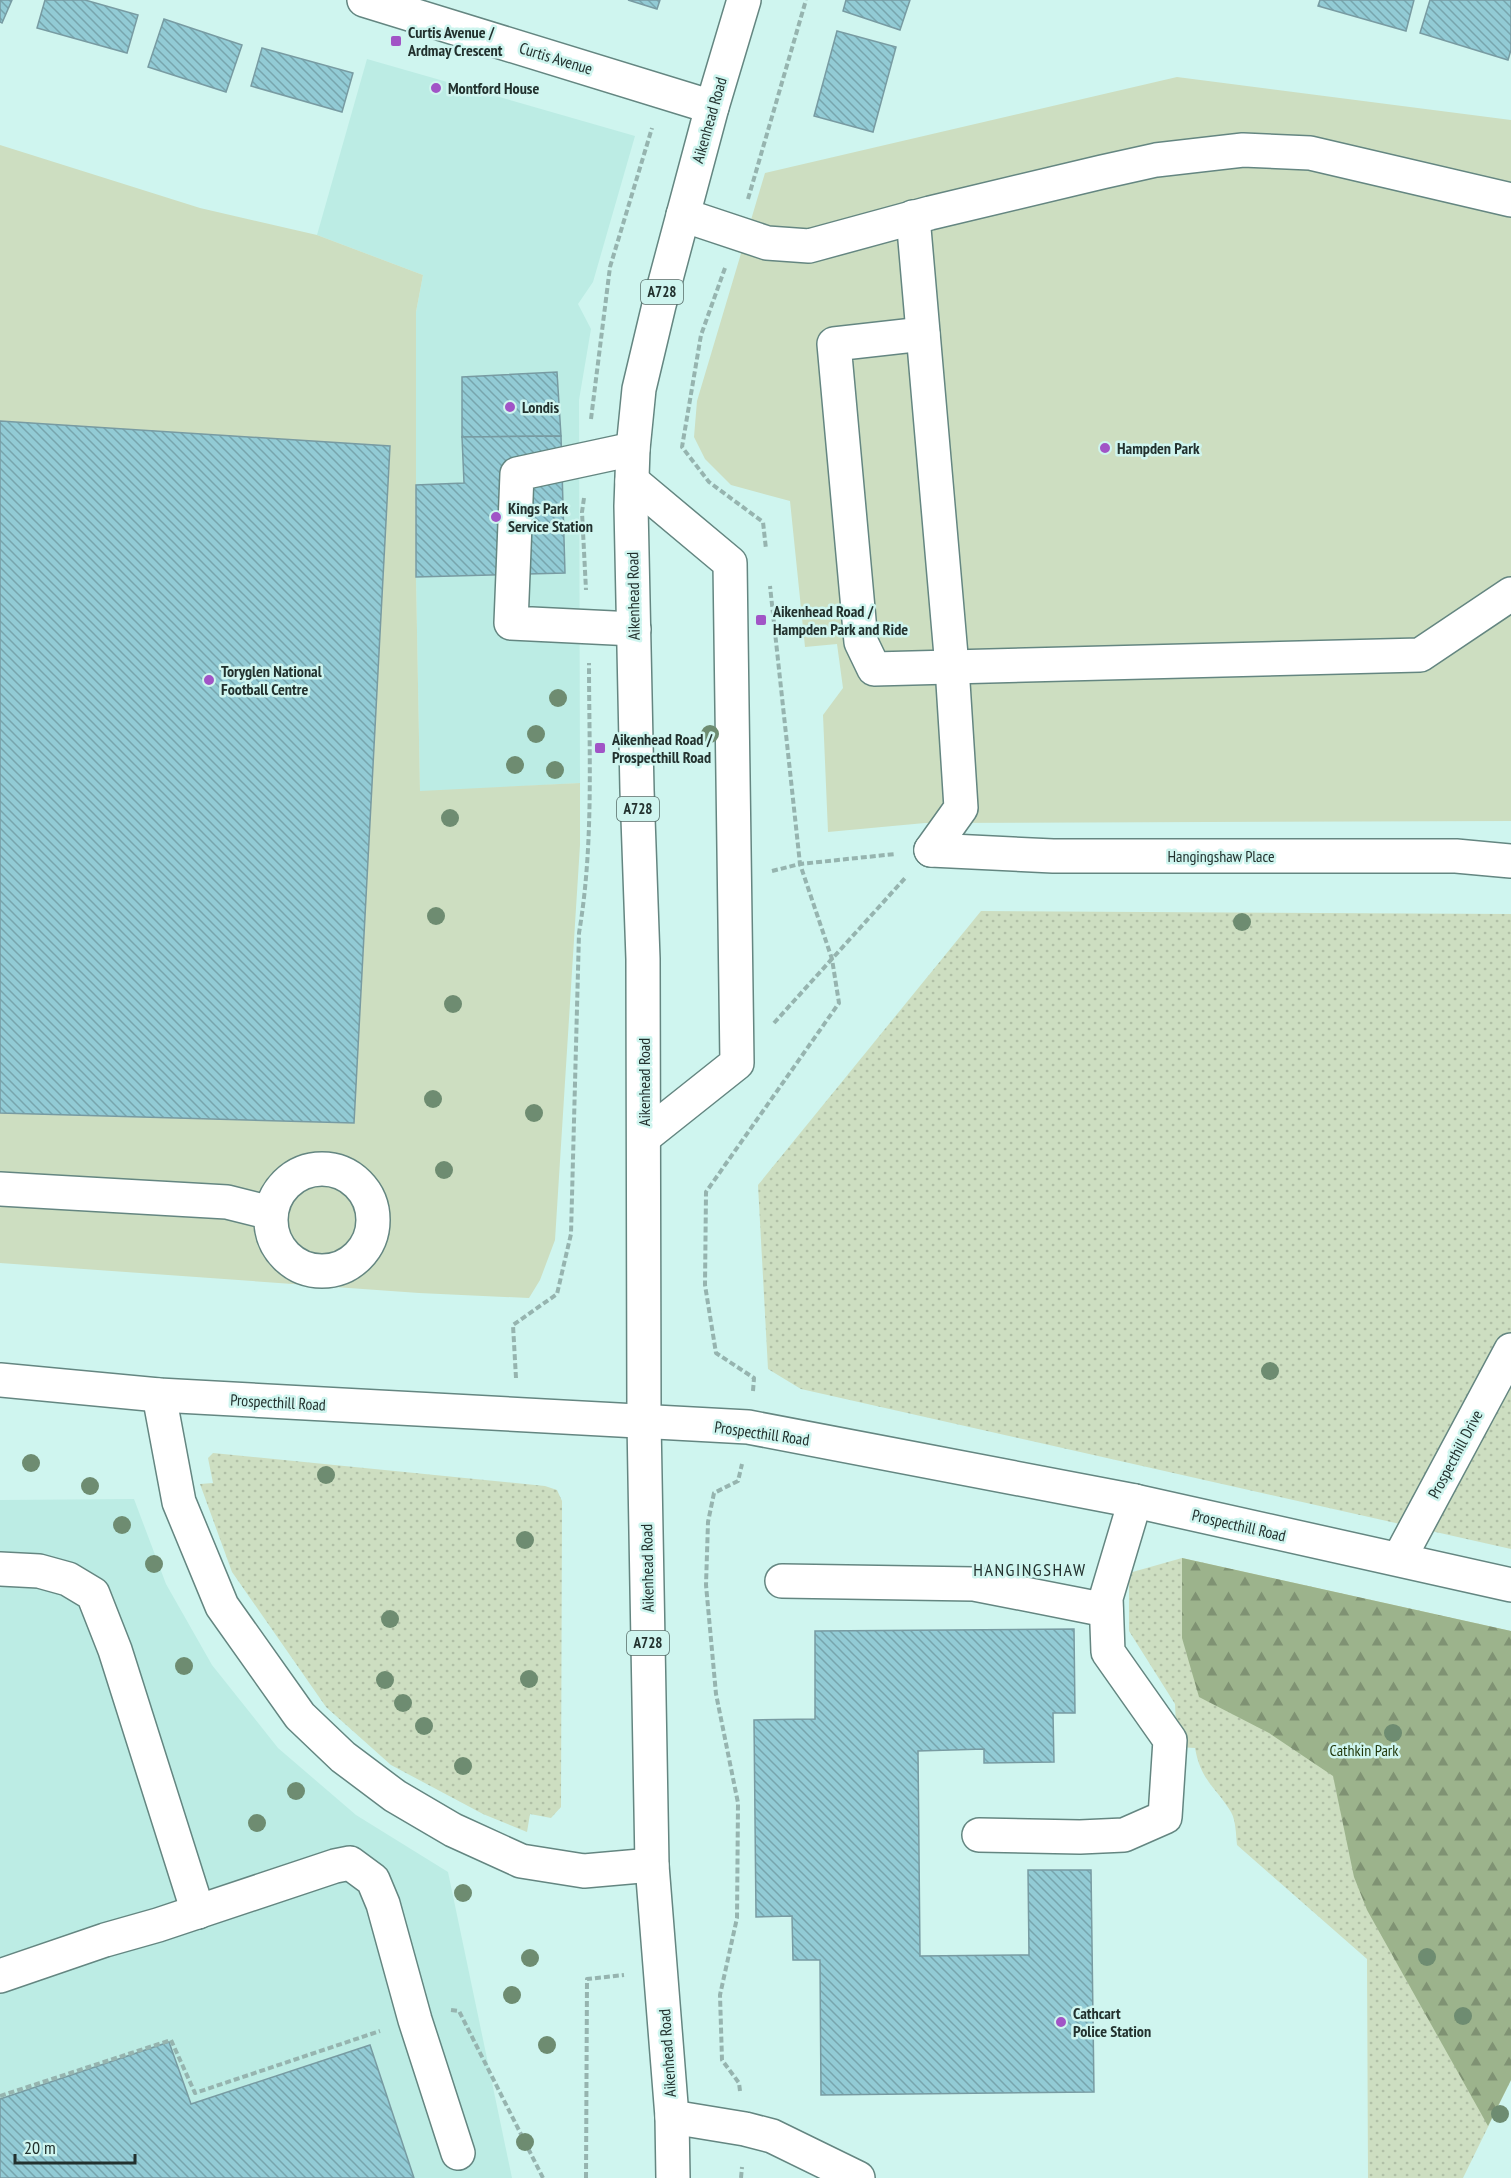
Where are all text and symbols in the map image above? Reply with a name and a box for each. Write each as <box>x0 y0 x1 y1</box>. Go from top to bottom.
place label: Curtis Avenue / Ardmay Crescent <box>407 22 503 60</box>
marker: Curtis Avenue / Ardmay Crescent <box>389 34 403 48</box>
street label: Curtis Avenue <box>517 37 595 79</box>
street label: Aikenhead Road <box>687 75 731 165</box>
place label: Montford House <box>448 78 539 98</box>
marker: Montford House <box>429 81 443 95</box>
road number: A728 <box>641 280 683 304</box>
place label: Londis <box>522 397 559 417</box>
marker: Londis <box>503 400 517 414</box>
place label: Hampden Park <box>1117 438 1200 458</box>
marker: Hampden Park <box>1098 441 1112 455</box>
place label: Kings Park Service Station <box>508 498 593 536</box>
marker: Kings Park Service Station <box>489 510 503 524</box>
street label: Aikenhead Road <box>622 552 644 640</box>
place label: Aikenhead Road / Hampden Park and Ride <box>772 601 908 639</box>
marker: Aikenhead Road / Hampden Park and Ride <box>754 613 768 627</box>
place label: Toryglen National Football Centre <box>221 661 322 699</box>
marker: Toryglen National Football Centre <box>202 673 216 687</box>
place label: Aikenhead Road / Prospecthill Road <box>611 729 713 767</box>
marker: Aikenhead Road / Prospecthill Road <box>593 741 607 755</box>
road number: A728 <box>617 797 659 821</box>
street label: Hangingshaw Place <box>1167 846 1275 866</box>
street label: Aikenhead Road <box>634 1038 654 1126</box>
street label: Prospecthill Road <box>230 1390 326 1414</box>
street label: Prospecthill Drive <box>1423 1406 1487 1502</box>
street label: Prospecthill Road <box>713 1416 811 1450</box>
street label: Prospecthill Road <box>1190 1504 1288 1546</box>
street label: Aikenhead Road <box>636 1524 658 1612</box>
district label: HANGINGSHAW <box>973 1558 1087 1581</box>
road number: A728 <box>627 1631 669 1655</box>
park label: Cathkin Park <box>1330 1740 1399 1760</box>
place label: Cathcart Police Station <box>1073 2003 1151 2041</box>
street label: Aikenhead Road <box>654 2008 680 2098</box>
marker: Cathcart Police Station <box>1054 2015 1068 2029</box>
scale bar <box>15 2127 135 2165</box>
text: 20 m <box>24 2136 56 2159</box>

